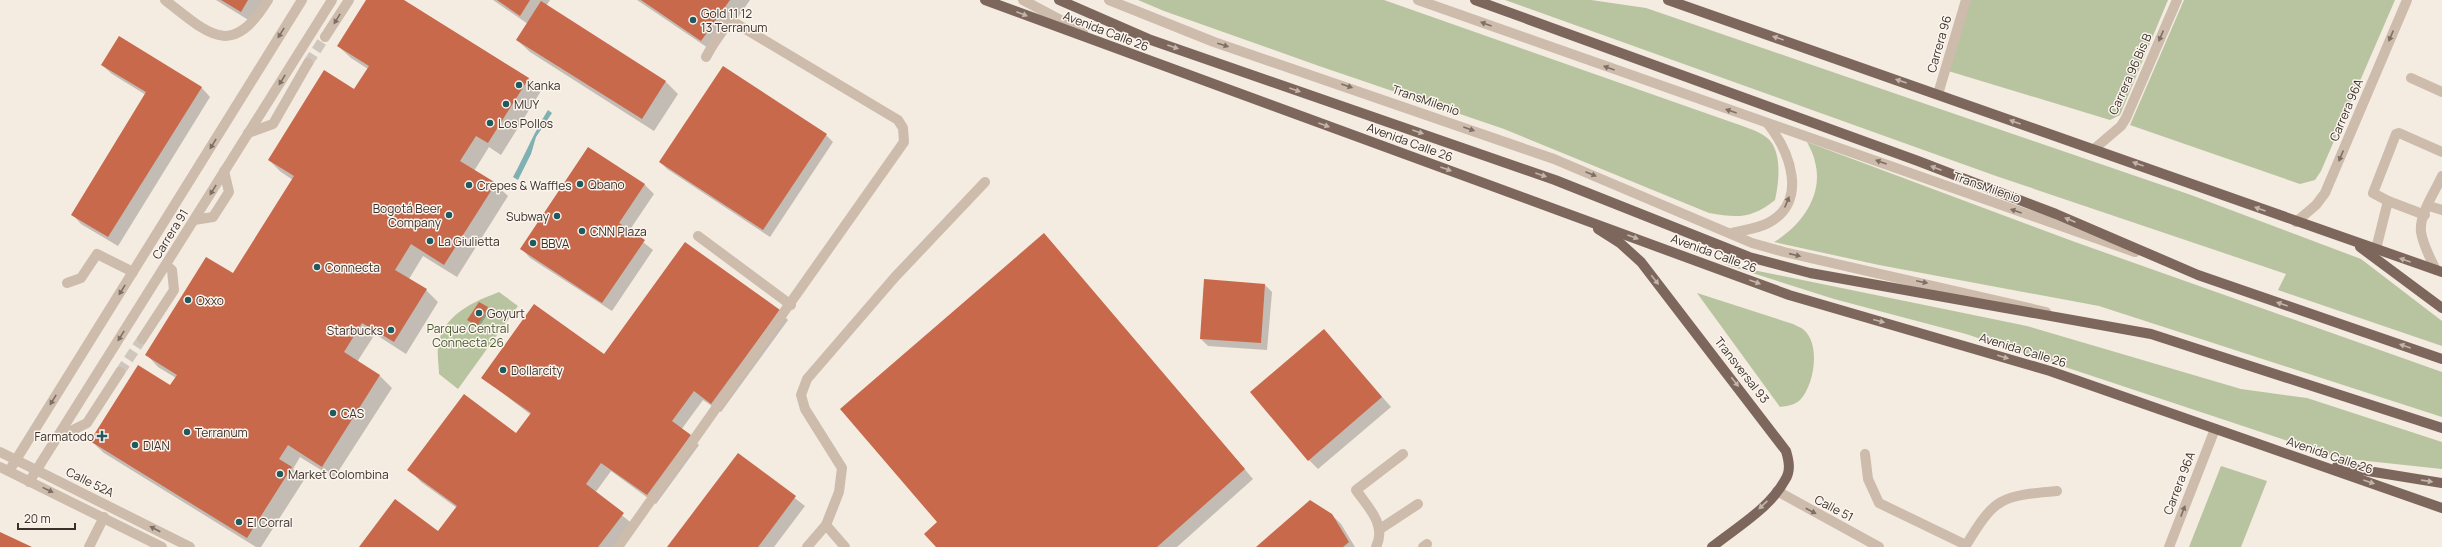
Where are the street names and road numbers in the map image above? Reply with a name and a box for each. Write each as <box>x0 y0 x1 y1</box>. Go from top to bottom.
street label: Avenida Calle 26 <box>1061 7 1151 55</box>
street label: Carrera 96 <box>1923 13 1955 75</box>
street label: Carrera 96 Bis B <box>2104 31 2156 117</box>
street label: Carrera 96A <box>2325 76 2367 144</box>
street label: TransMilenio <box>1390 81 1462 119</box>
street label: Avenida Calle 26 <box>1365 119 1455 165</box>
street label: TransMilenio <box>1951 168 2023 206</box>
street label: Carrera 91 <box>148 206 192 262</box>
street label: Avenida Calle 26 <box>1669 230 1759 276</box>
street label: Avenida Calle 26 <box>1977 329 2069 371</box>
street label: Transversal 93 <box>1711 333 1773 407</box>
street label: Avenida Calle 26 <box>2284 432 2376 478</box>
street label: Carrera 96A <box>2159 449 2199 517</box>
street label: Calle 52A <box>63 463 117 501</box>
street label: Calle 51 <box>1812 491 1856 525</box>

